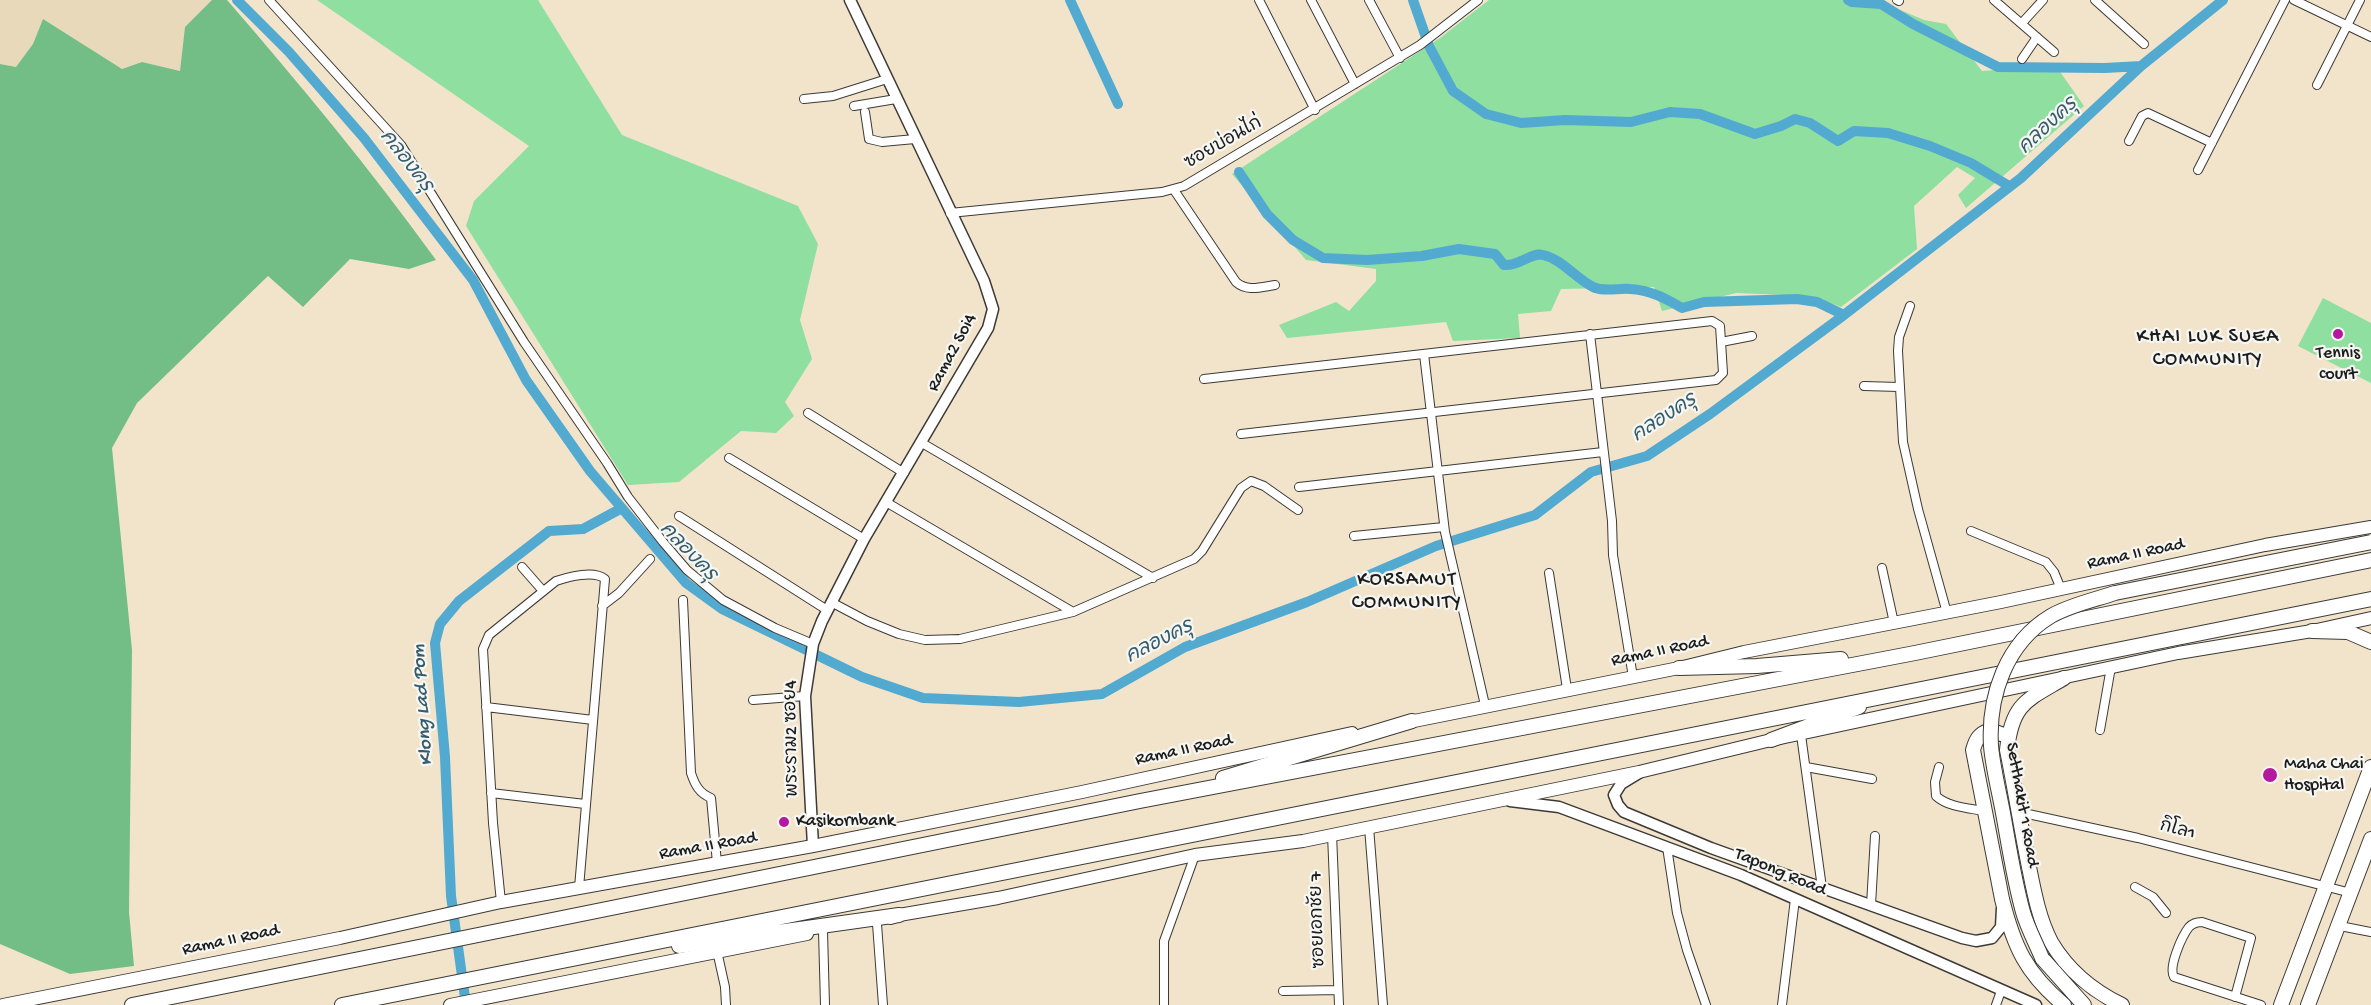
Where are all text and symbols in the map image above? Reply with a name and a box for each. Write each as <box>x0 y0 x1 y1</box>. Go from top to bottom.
water label: คลองครุ <box>2014 94 2084 160</box>
street label: ซอยบ่อนไก่ <box>1181 113 1267 175</box>
water label: คลองครุ <box>373 126 437 198</box>
street label: Rama2 Soi4 <box>923 310 983 396</box>
district label: KHAI LUK SUEA COMMUNITY <box>2137 326 2279 373</box>
marker: Tennis court <box>2331 327 2345 341</box>
place label: Tennis court <box>2316 343 2360 386</box>
water label: คลองครุ <box>1628 389 1702 449</box>
water label: คลองครุ <box>653 519 721 587</box>
street label: Rama II Road <box>2085 534 2187 576</box>
district label: KORSAMUT COMMUNITY <box>1352 569 1462 616</box>
water label: คลองครุ <box>1122 616 1198 670</box>
street label: Rama II Road <box>1609 631 1711 673</box>
water label: Klong Lad Pom <box>408 643 440 767</box>
street label: พระราม2 ซอย4 <box>781 680 805 798</box>
street label: Rama II Road <box>1133 730 1235 772</box>
street label: Setthakit 1 Road <box>1999 741 2043 869</box>
place label: Maha Chai Hospital <box>2284 754 2364 796</box>
marker: Maha Chai Hospital <box>2261 766 2279 784</box>
place label: Kasikornbank <box>796 811 895 833</box>
marker: Kasikornbank <box>777 815 791 829</box>
street label: กิโล1 <box>2157 816 2197 846</box>
street label: Rama II Road <box>658 828 758 866</box>
street label: Tapong Road <box>1731 844 1829 902</box>
street label: ซอยเอกชัย 7 <box>1307 871 1331 969</box>
street label: Rama II Road <box>180 920 282 962</box>

